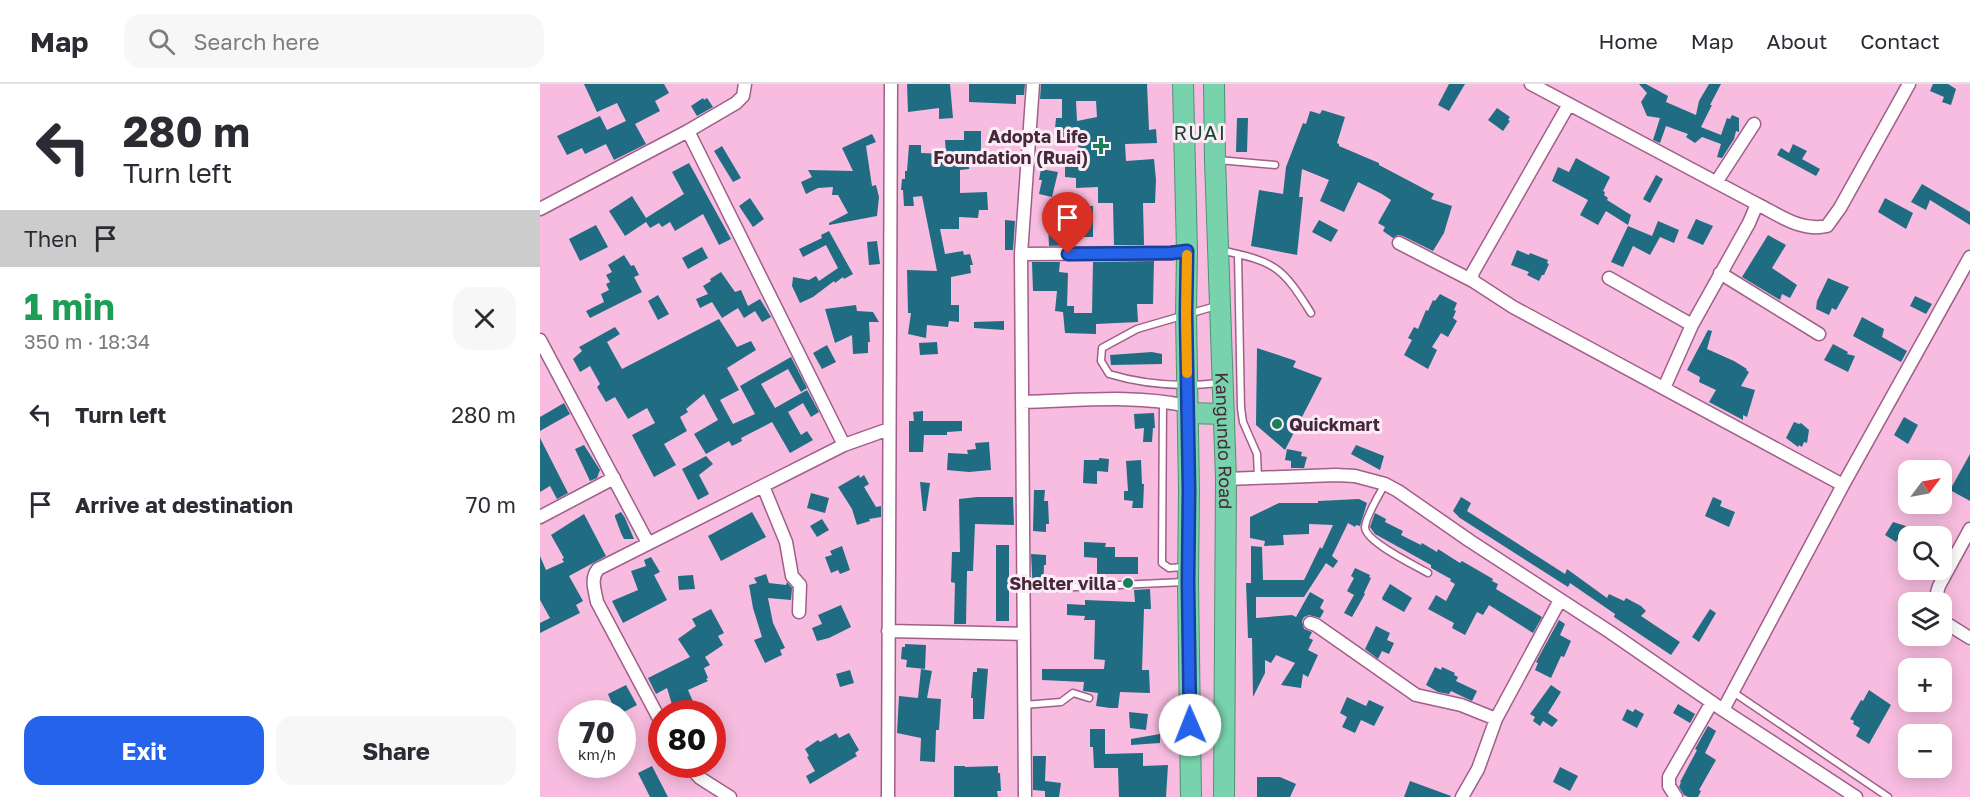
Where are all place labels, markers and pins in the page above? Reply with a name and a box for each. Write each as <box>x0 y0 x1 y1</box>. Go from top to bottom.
place label: Adopta Life Foundation (Ruai) <box>933 125 1088 168</box>
marker: Adopta Life Foundation (Ruai) <box>1092 137 1110 155</box>
pin <box>1042 192 1093 254</box>
place label: Quickmart <box>1289 413 1380 435</box>
marker: Quickmart <box>1270 417 1284 431</box>
place label: Shelter villa <box>1009 572 1116 594</box>
marker: Shelter villa <box>1121 576 1135 590</box>

